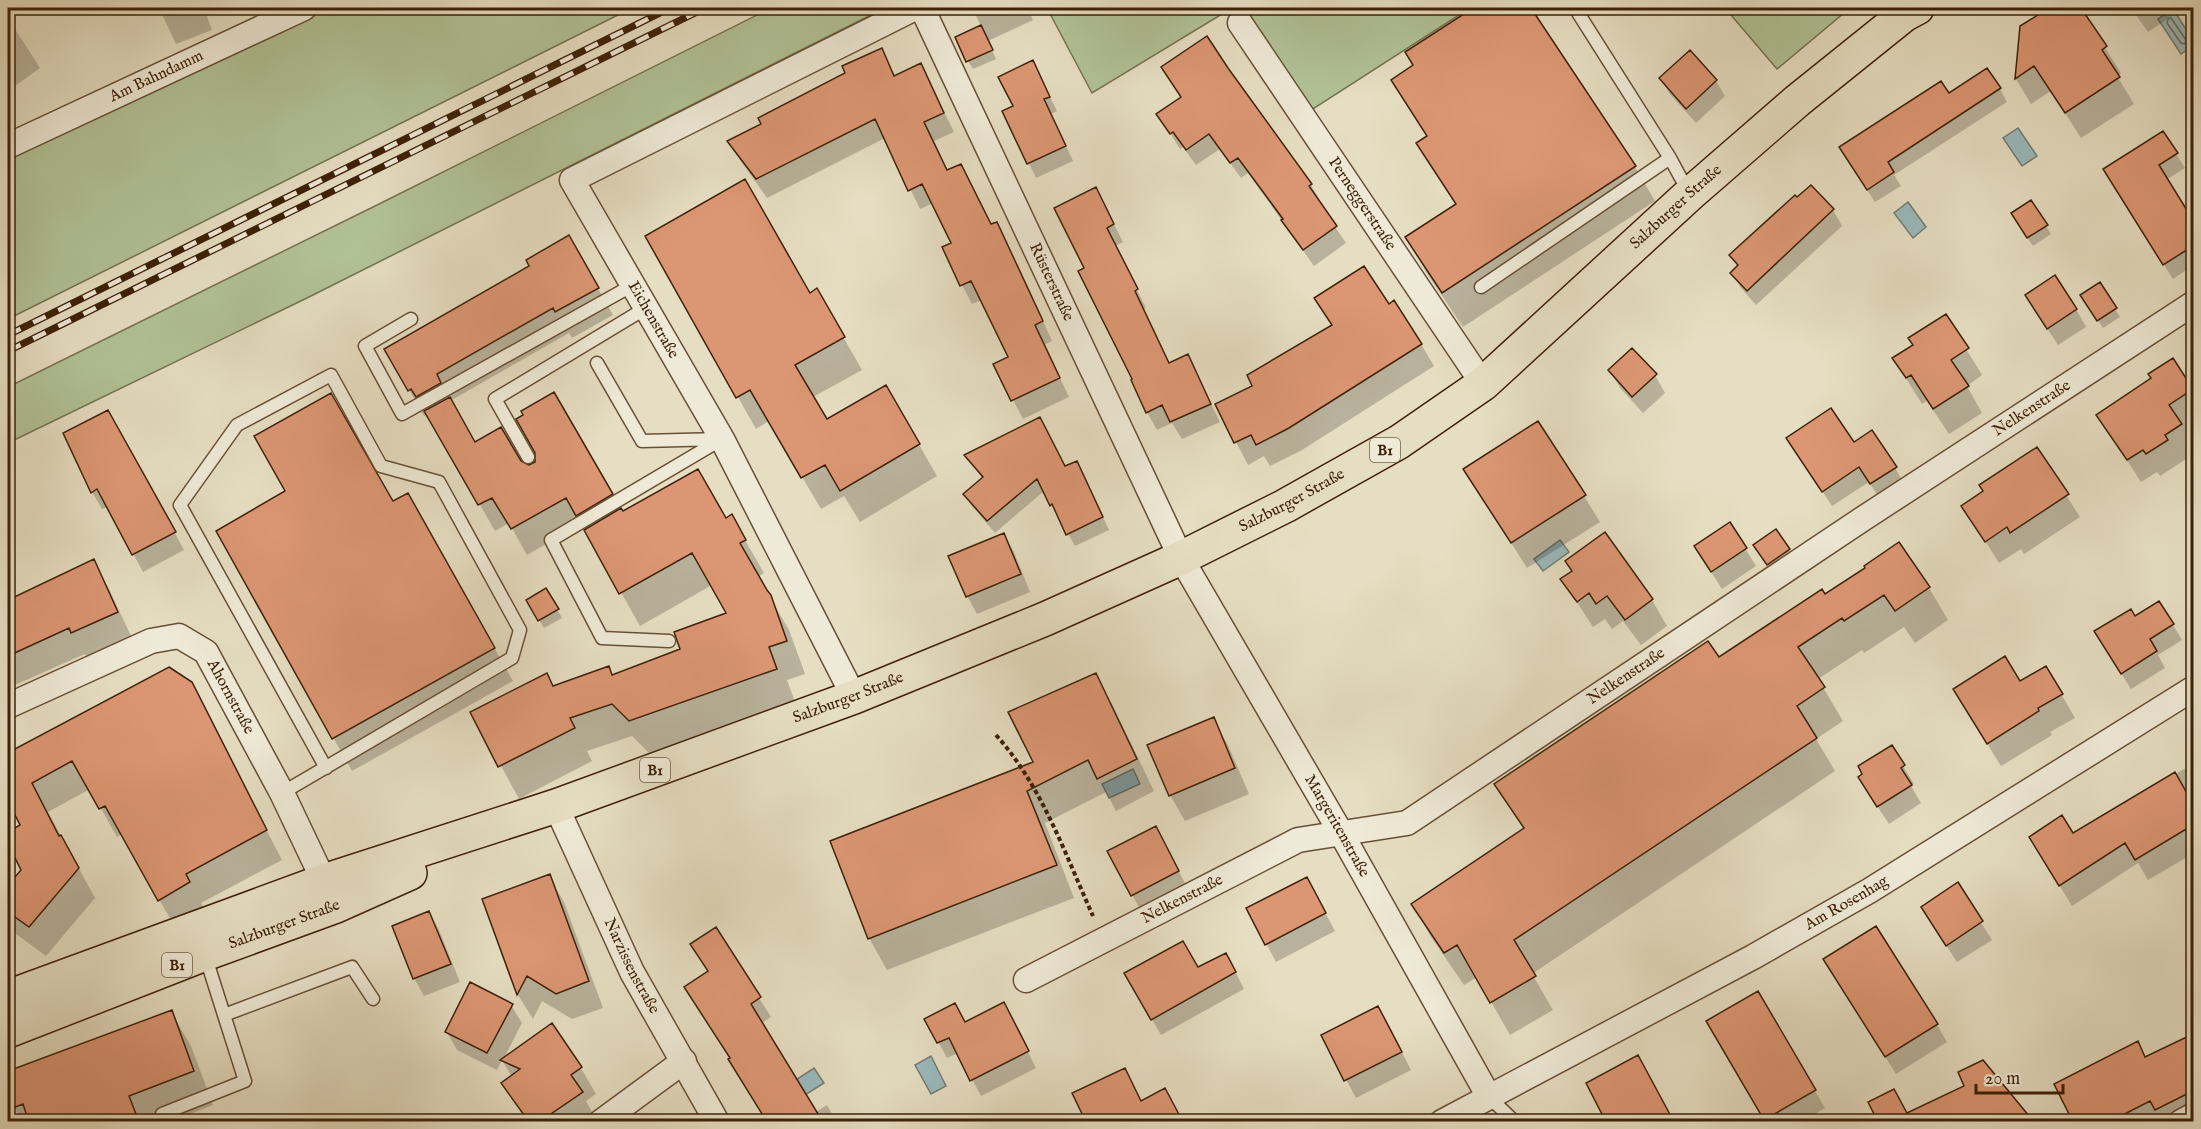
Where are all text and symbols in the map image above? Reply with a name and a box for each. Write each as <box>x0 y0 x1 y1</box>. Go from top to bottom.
street label: Am Bahndamm <box>106 46 207 108</box>
street label: Perneggerstraße <box>1323 153 1400 254</box>
street label: Salzburger Straße <box>1626 161 1726 254</box>
street label: Rüsterstraße <box>1024 240 1078 324</box>
street label: Eichenstraße <box>623 278 683 362</box>
street label: Nelkenstraße <box>1989 376 2075 441</box>
road number: B1 <box>1370 438 1400 462</box>
street label: Salzburger Straße <box>1236 464 1348 537</box>
street label: Nelkenstraße <box>1584 644 1669 710</box>
street label: Ahornstraße <box>202 655 258 738</box>
street label: Salzburger Straße <box>790 668 907 728</box>
road number: B1 <box>640 758 670 782</box>
street label: Margeritenstraße <box>1299 771 1374 881</box>
street label: Nelkenstraße <box>1138 870 1227 929</box>
street label: Am Rosenhag <box>1801 871 1892 936</box>
street label: Salzburger Straße <box>226 895 343 954</box>
street label: Narzissenstraße <box>599 915 664 1018</box>
road number: B1 <box>162 953 192 977</box>
scale bar <box>1976 1057 2063 1095</box>
text: 20 m <box>1985 1068 2020 1091</box>

